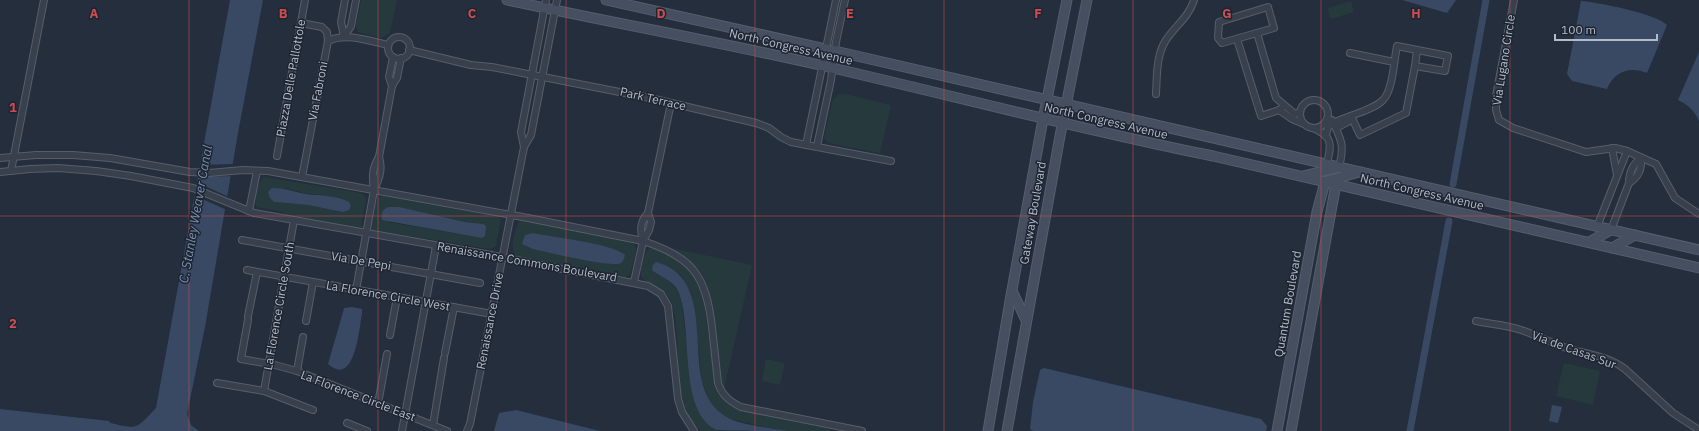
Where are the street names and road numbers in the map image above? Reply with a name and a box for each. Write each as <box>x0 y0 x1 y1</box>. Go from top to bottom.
street label: Via Lugano Circle <box>1489 13 1518 107</box>
street label: Piazza Delle Pallottole <box>273 18 308 138</box>
street label: North Congress Avenue <box>728 25 855 68</box>
street label: Via Fabroni <box>304 60 331 122</box>
street label: Park Terrace <box>619 84 688 114</box>
street label: North Congress Avenue <box>1043 99 1170 142</box>
street label: Gateway Boulevard <box>1016 160 1049 266</box>
street label: North Congress Avenue <box>1359 170 1486 213</box>
street label: Renaissance Commons Boulevard <box>436 238 618 285</box>
street label: La Florence Circle South <box>260 241 297 371</box>
street label: Via De Pepi <box>330 248 392 273</box>
street label: Quantum Boulevard <box>1271 250 1304 358</box>
street label: Renaissance Drive <box>473 271 506 371</box>
street label: La Florence Circle West <box>325 277 451 314</box>
street label: Via de Casas Sur <box>1530 327 1619 372</box>
street label: La Florence Circle East <box>299 367 418 424</box>

